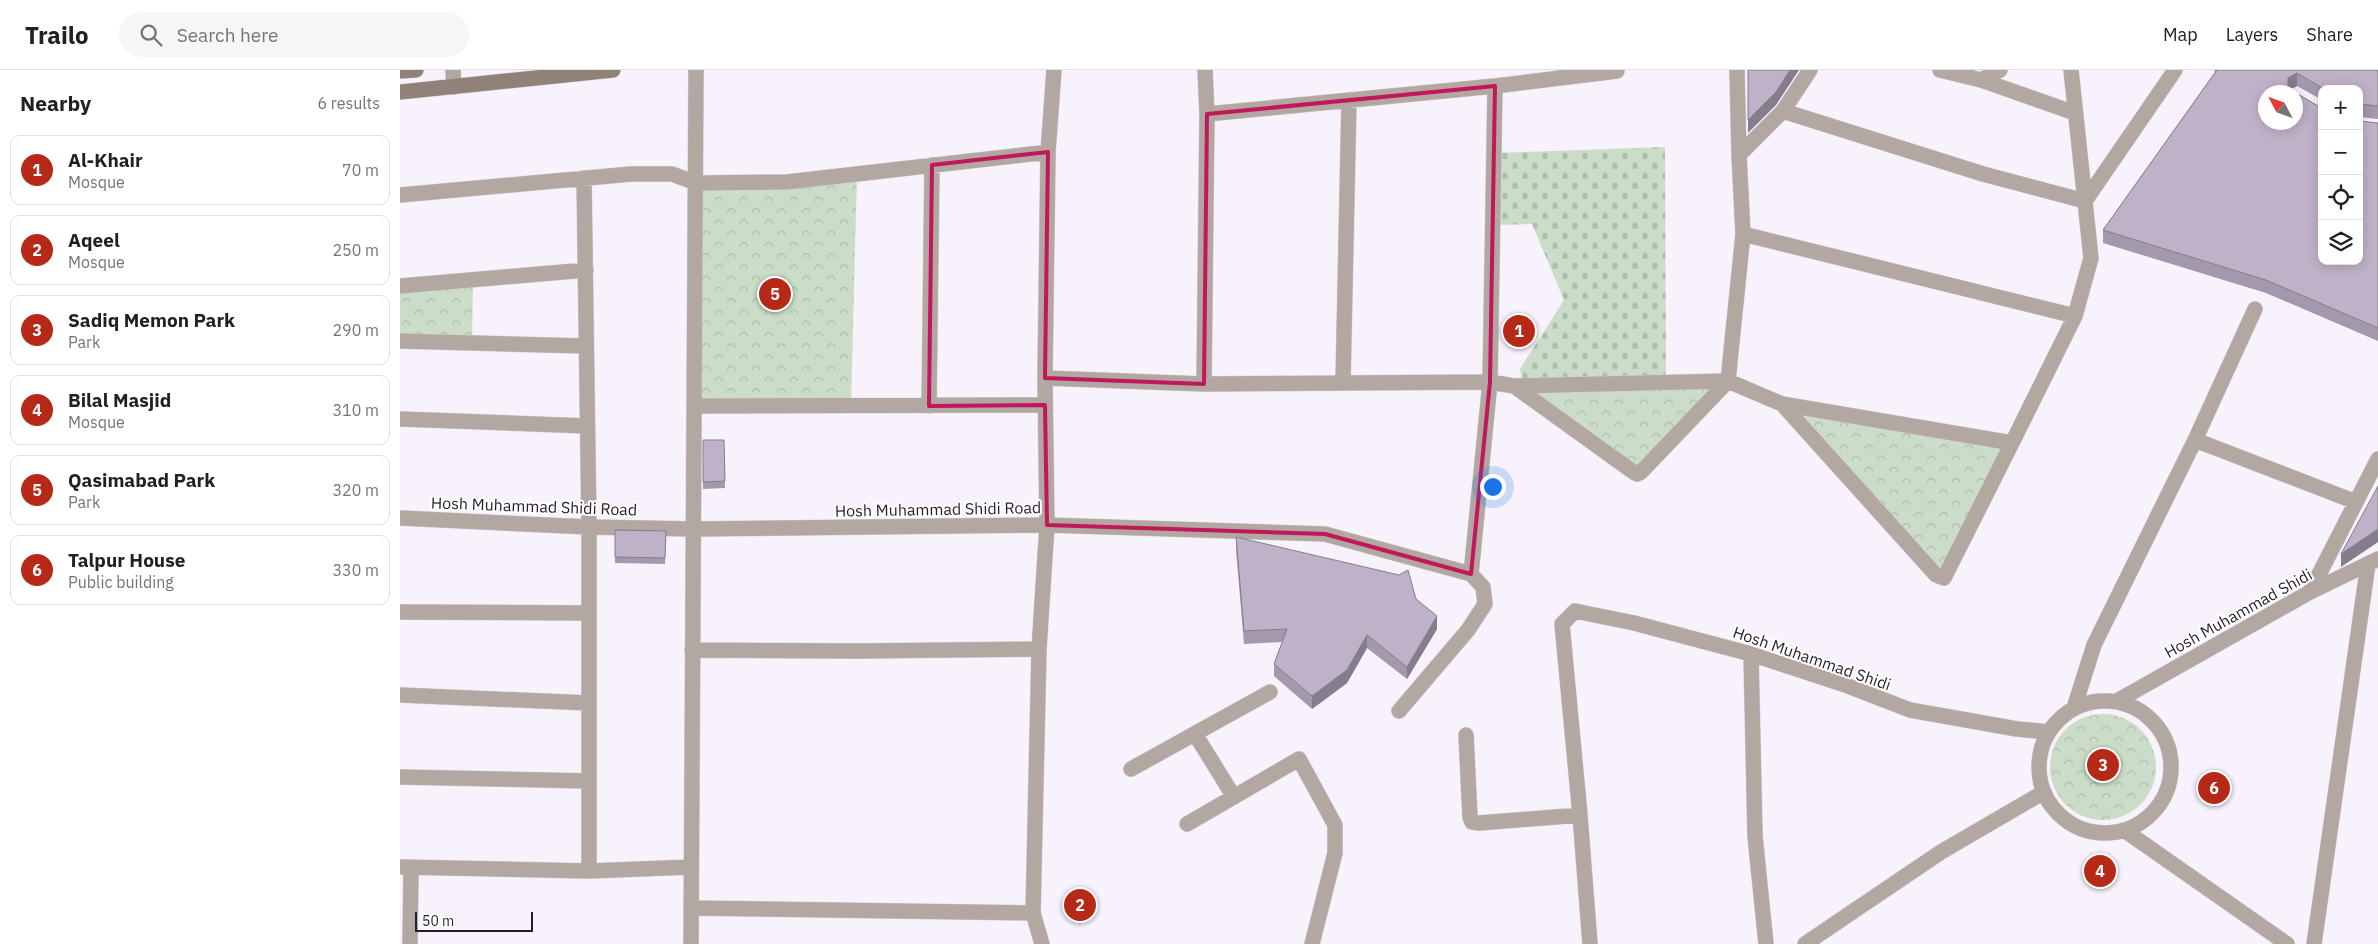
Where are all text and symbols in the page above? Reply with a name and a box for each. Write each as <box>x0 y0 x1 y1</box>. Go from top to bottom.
search box <box>119 12 469 57</box>
text: Trailo <box>25 19 89 51</box>
icon: search <box>137 21 165 49</box>
text: Search here <box>177 23 278 47</box>
text: Map <box>2163 23 2198 46</box>
text: Layers <box>2226 23 2278 46</box>
text: Share <box>2306 23 2353 46</box>
north arrow <box>2258 85 2303 130</box>
map controls <box>2318 85 2363 265</box>
button: + <box>2318 85 2363 130</box>
text: Nearby <box>20 89 91 117</box>
text: 6 results <box>317 93 380 113</box>
button: − <box>2318 130 2363 175</box>
text: Al-Khair <box>68 148 143 172</box>
text: 1 <box>32 160 42 180</box>
text: 70 m <box>342 160 379 180</box>
text: Mosque <box>68 172 125 192</box>
button: locate <box>2318 175 2363 220</box>
button: layers <box>2318 220 2363 265</box>
text: Aqeel <box>68 228 120 252</box>
text: 2 <box>32 240 42 260</box>
text: 250 m <box>332 240 379 260</box>
text: Mosque <box>68 252 125 272</box>
pin: 5 <box>759 275 791 313</box>
text: Sadiq Memon Park <box>68 308 235 332</box>
pin: 1 <box>1503 312 1535 350</box>
text: 3 <box>32 320 42 340</box>
text: 290 m <box>332 320 379 340</box>
text: Park <box>68 332 100 352</box>
text: Bilal Masjid <box>68 388 171 412</box>
text: 4 <box>32 400 42 420</box>
text: 310 m <box>332 400 379 420</box>
text: Mosque <box>68 412 125 432</box>
text: Qasimabad Park <box>68 468 215 492</box>
your location <box>1480 474 1506 500</box>
text: 5 <box>32 480 42 500</box>
text: 320 m <box>332 480 379 500</box>
text: Park <box>68 492 100 512</box>
street label: Hosh Muhammad Shidi Road <box>431 492 637 520</box>
street label: Hosh Muhammad Shidi Road <box>835 497 1041 521</box>
text: Talpur House <box>68 548 185 572</box>
text: 6 <box>32 560 42 580</box>
text: 330 m <box>332 560 379 580</box>
street label: Hosh Muhammad Shidi <box>2161 564 2315 662</box>
text: Public building <box>68 572 174 592</box>
street label: Hosh Muhammad Shidi <box>1730 622 1894 694</box>
pin: 3 <box>2087 746 2119 784</box>
pin: 6 <box>2198 769 2230 807</box>
pin: 4 <box>2084 852 2116 890</box>
pin: 2 <box>1064 886 1096 924</box>
scale bar <box>415 909 532 932</box>
text: 50 m <box>422 912 454 930</box>

